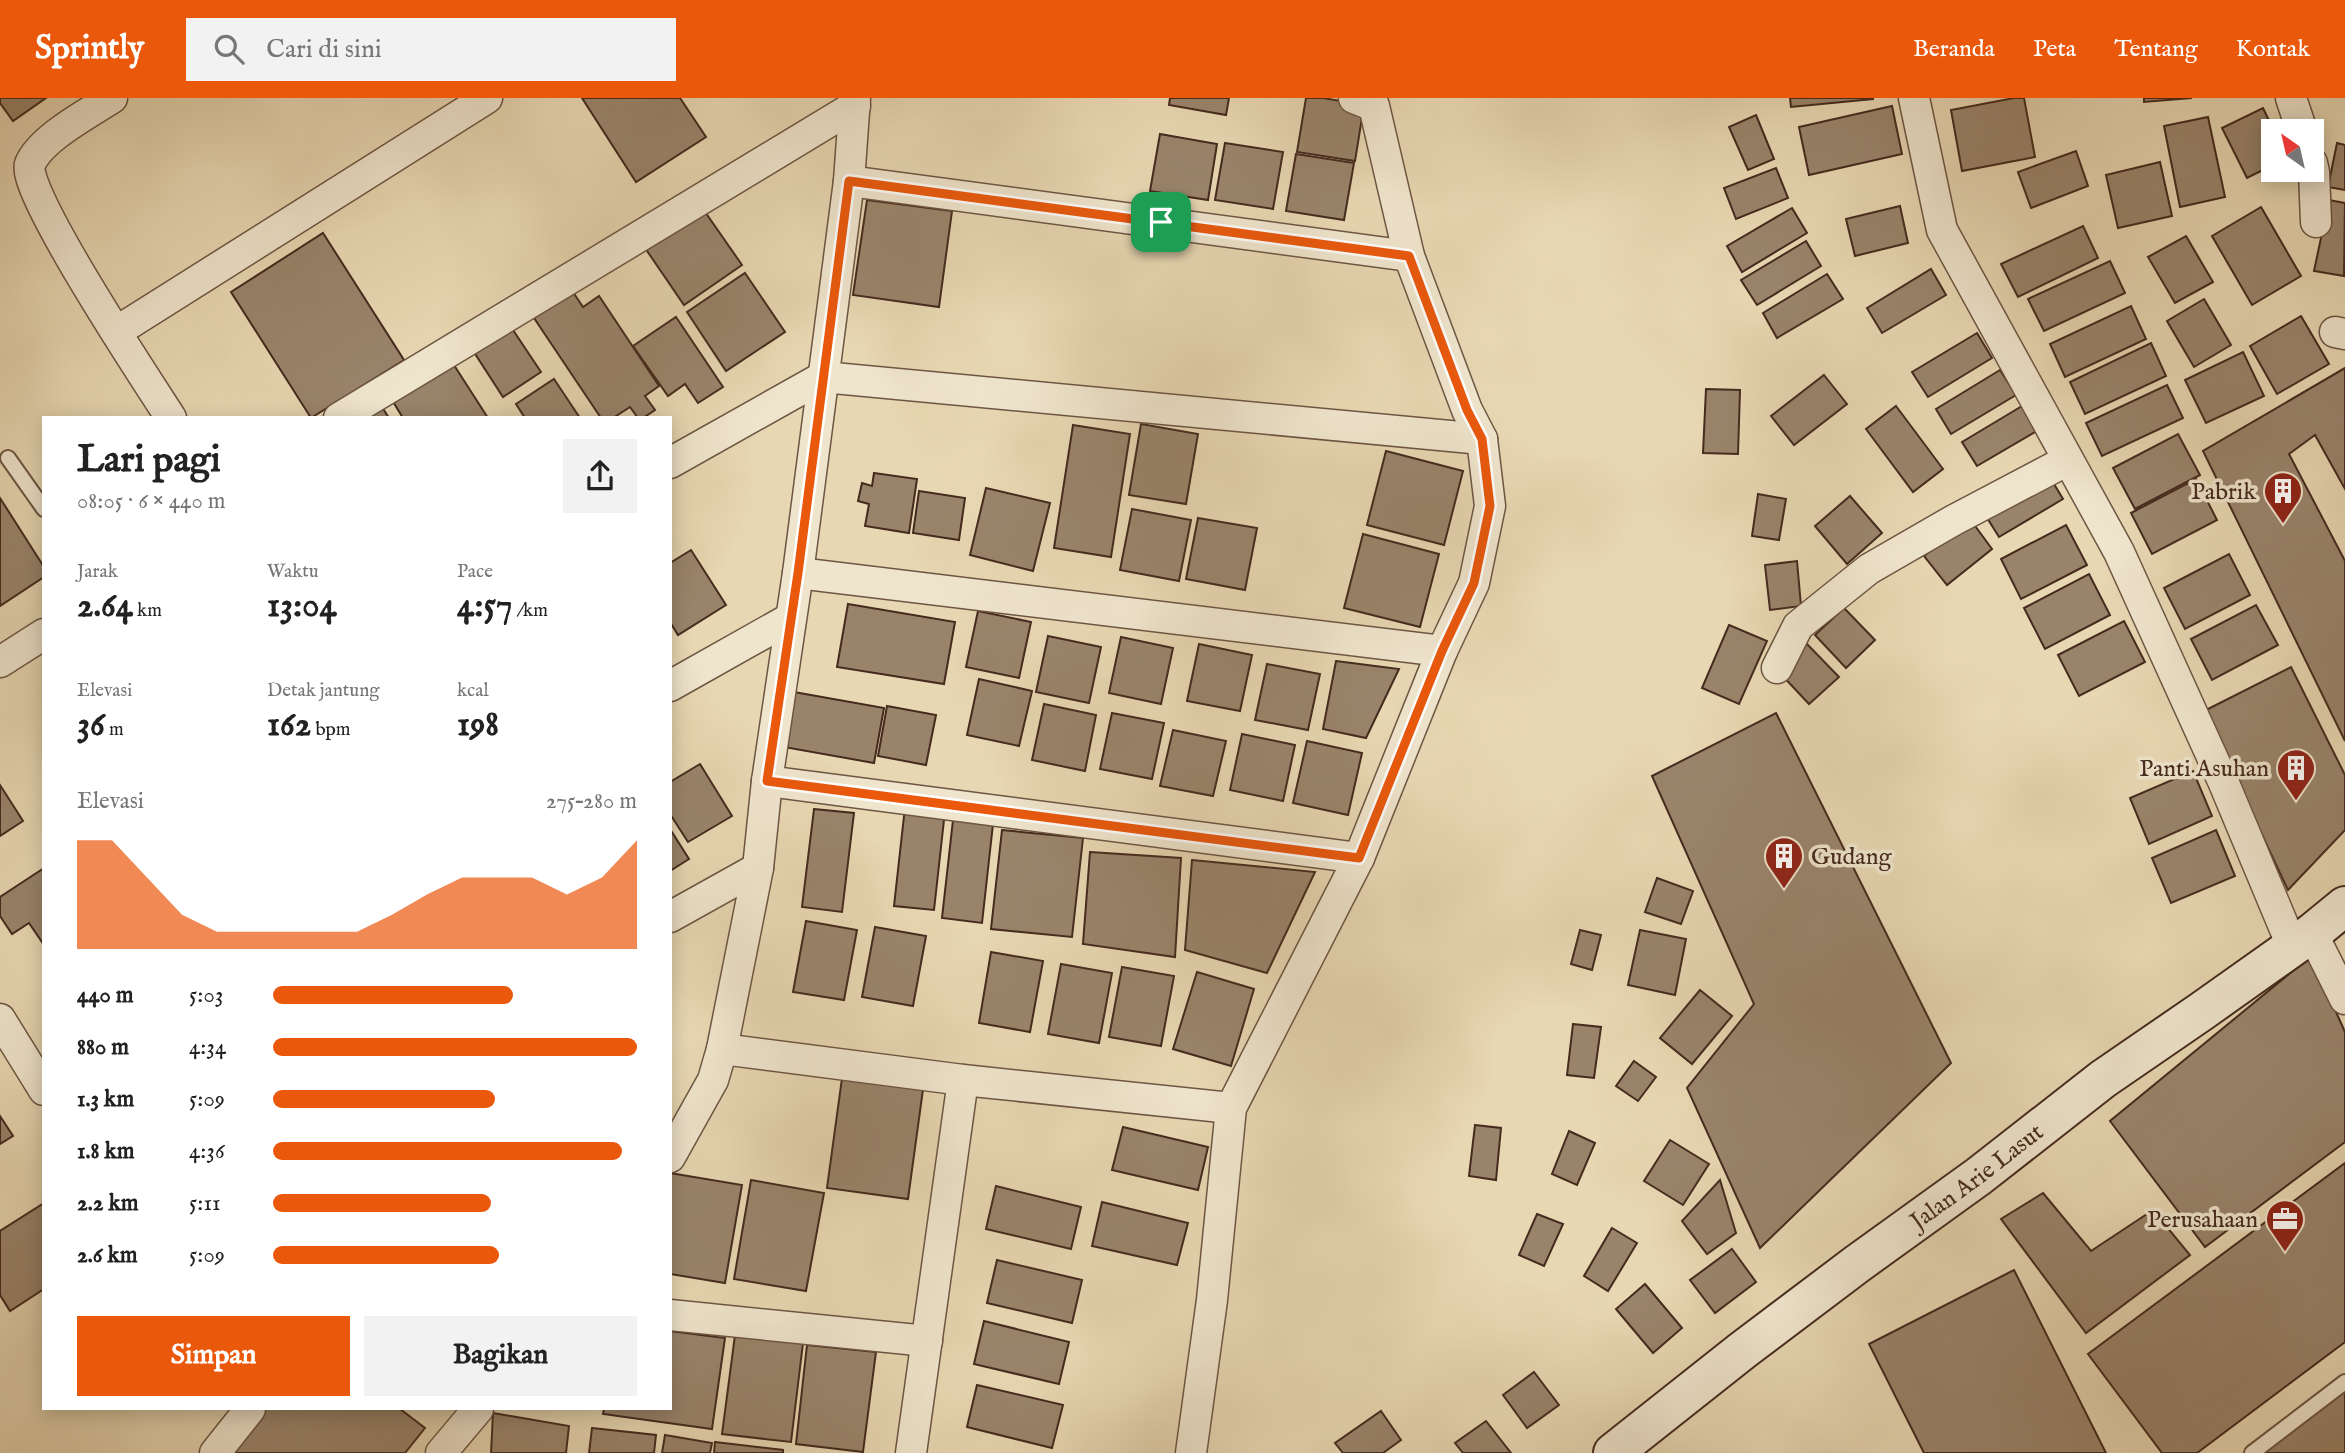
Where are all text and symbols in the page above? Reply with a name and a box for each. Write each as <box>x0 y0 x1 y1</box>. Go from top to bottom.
search box <box>186 18 676 81</box>
text: Sprintly <box>35 28 144 70</box>
icon: search <box>210 30 248 68</box>
text: Cari di sini <box>266 33 382 66</box>
text: Beranda <box>1913 34 1995 65</box>
text: Peta <box>2033 34 2076 65</box>
text: Tentang <box>2114 34 2198 65</box>
text: Kontak <box>2236 34 2310 65</box>
north arrow <box>2261 119 2324 182</box>
map controls <box>2261 119 2324 182</box>
pin <box>1131 192 1191 252</box>
icon: arrive <box>1142 203 1180 241</box>
text: Lari pagi <box>77 437 221 485</box>
button: share <box>563 439 637 513</box>
building icon: Pabrik <box>2262 470 2304 525</box>
place label: Pabrik <box>2191 477 2256 508</box>
text: 08:05 · 6 × 440 m <box>77 487 225 516</box>
text: Jarak <box>77 560 118 584</box>
text: Waktu <box>267 560 319 584</box>
text: Pace <box>457 560 493 584</box>
text: 2.64 <box>77 584 133 629</box>
text: 13:04 <box>267 584 337 629</box>
text: 4:57 <box>457 584 512 629</box>
text: km <box>133 599 162 623</box>
text: /km <box>512 599 548 623</box>
text: Elevasi <box>77 679 132 703</box>
text: Detak jantung <box>267 679 380 703</box>
text: kcal <box>457 679 489 703</box>
text: 36 <box>77 703 105 748</box>
text: 162 <box>267 703 311 748</box>
text: 198 <box>457 703 499 748</box>
text: m <box>105 718 124 742</box>
text: bpm <box>311 718 350 742</box>
building icon: Panti Asuhan <box>2275 747 2317 802</box>
place label: Panti Asuhan <box>2139 754 2269 785</box>
text: Elevasi <box>77 787 144 816</box>
text: 275–280 m <box>546 787 637 816</box>
building icon: Gudang <box>1763 835 1805 890</box>
place label: Gudang <box>1811 842 1892 873</box>
text: 440 m <box>77 981 134 1010</box>
text: 5:03 <box>189 981 223 1010</box>
text: 880 m <box>77 1033 129 1062</box>
text: 4:34 <box>189 1033 226 1062</box>
text: 1.3 km <box>77 1085 134 1114</box>
text: 5:09 <box>189 1085 225 1114</box>
street label: Jalan Arie Lasut <box>1902 1117 2050 1239</box>
text: 1.8 km <box>77 1137 135 1166</box>
text: 4:36 <box>189 1137 225 1166</box>
text: 2.2 km <box>77 1189 139 1218</box>
text: 5:11 <box>189 1189 221 1218</box>
office icon: Perusahaan <box>2264 1198 2306 1253</box>
place label: Perusahaan <box>2147 1205 2258 1236</box>
text: 2.6 km <box>77 1241 138 1270</box>
text: 5:09 <box>189 1241 225 1270</box>
button: Simpan <box>77 1316 350 1396</box>
button: Bagikan <box>364 1316 637 1396</box>

